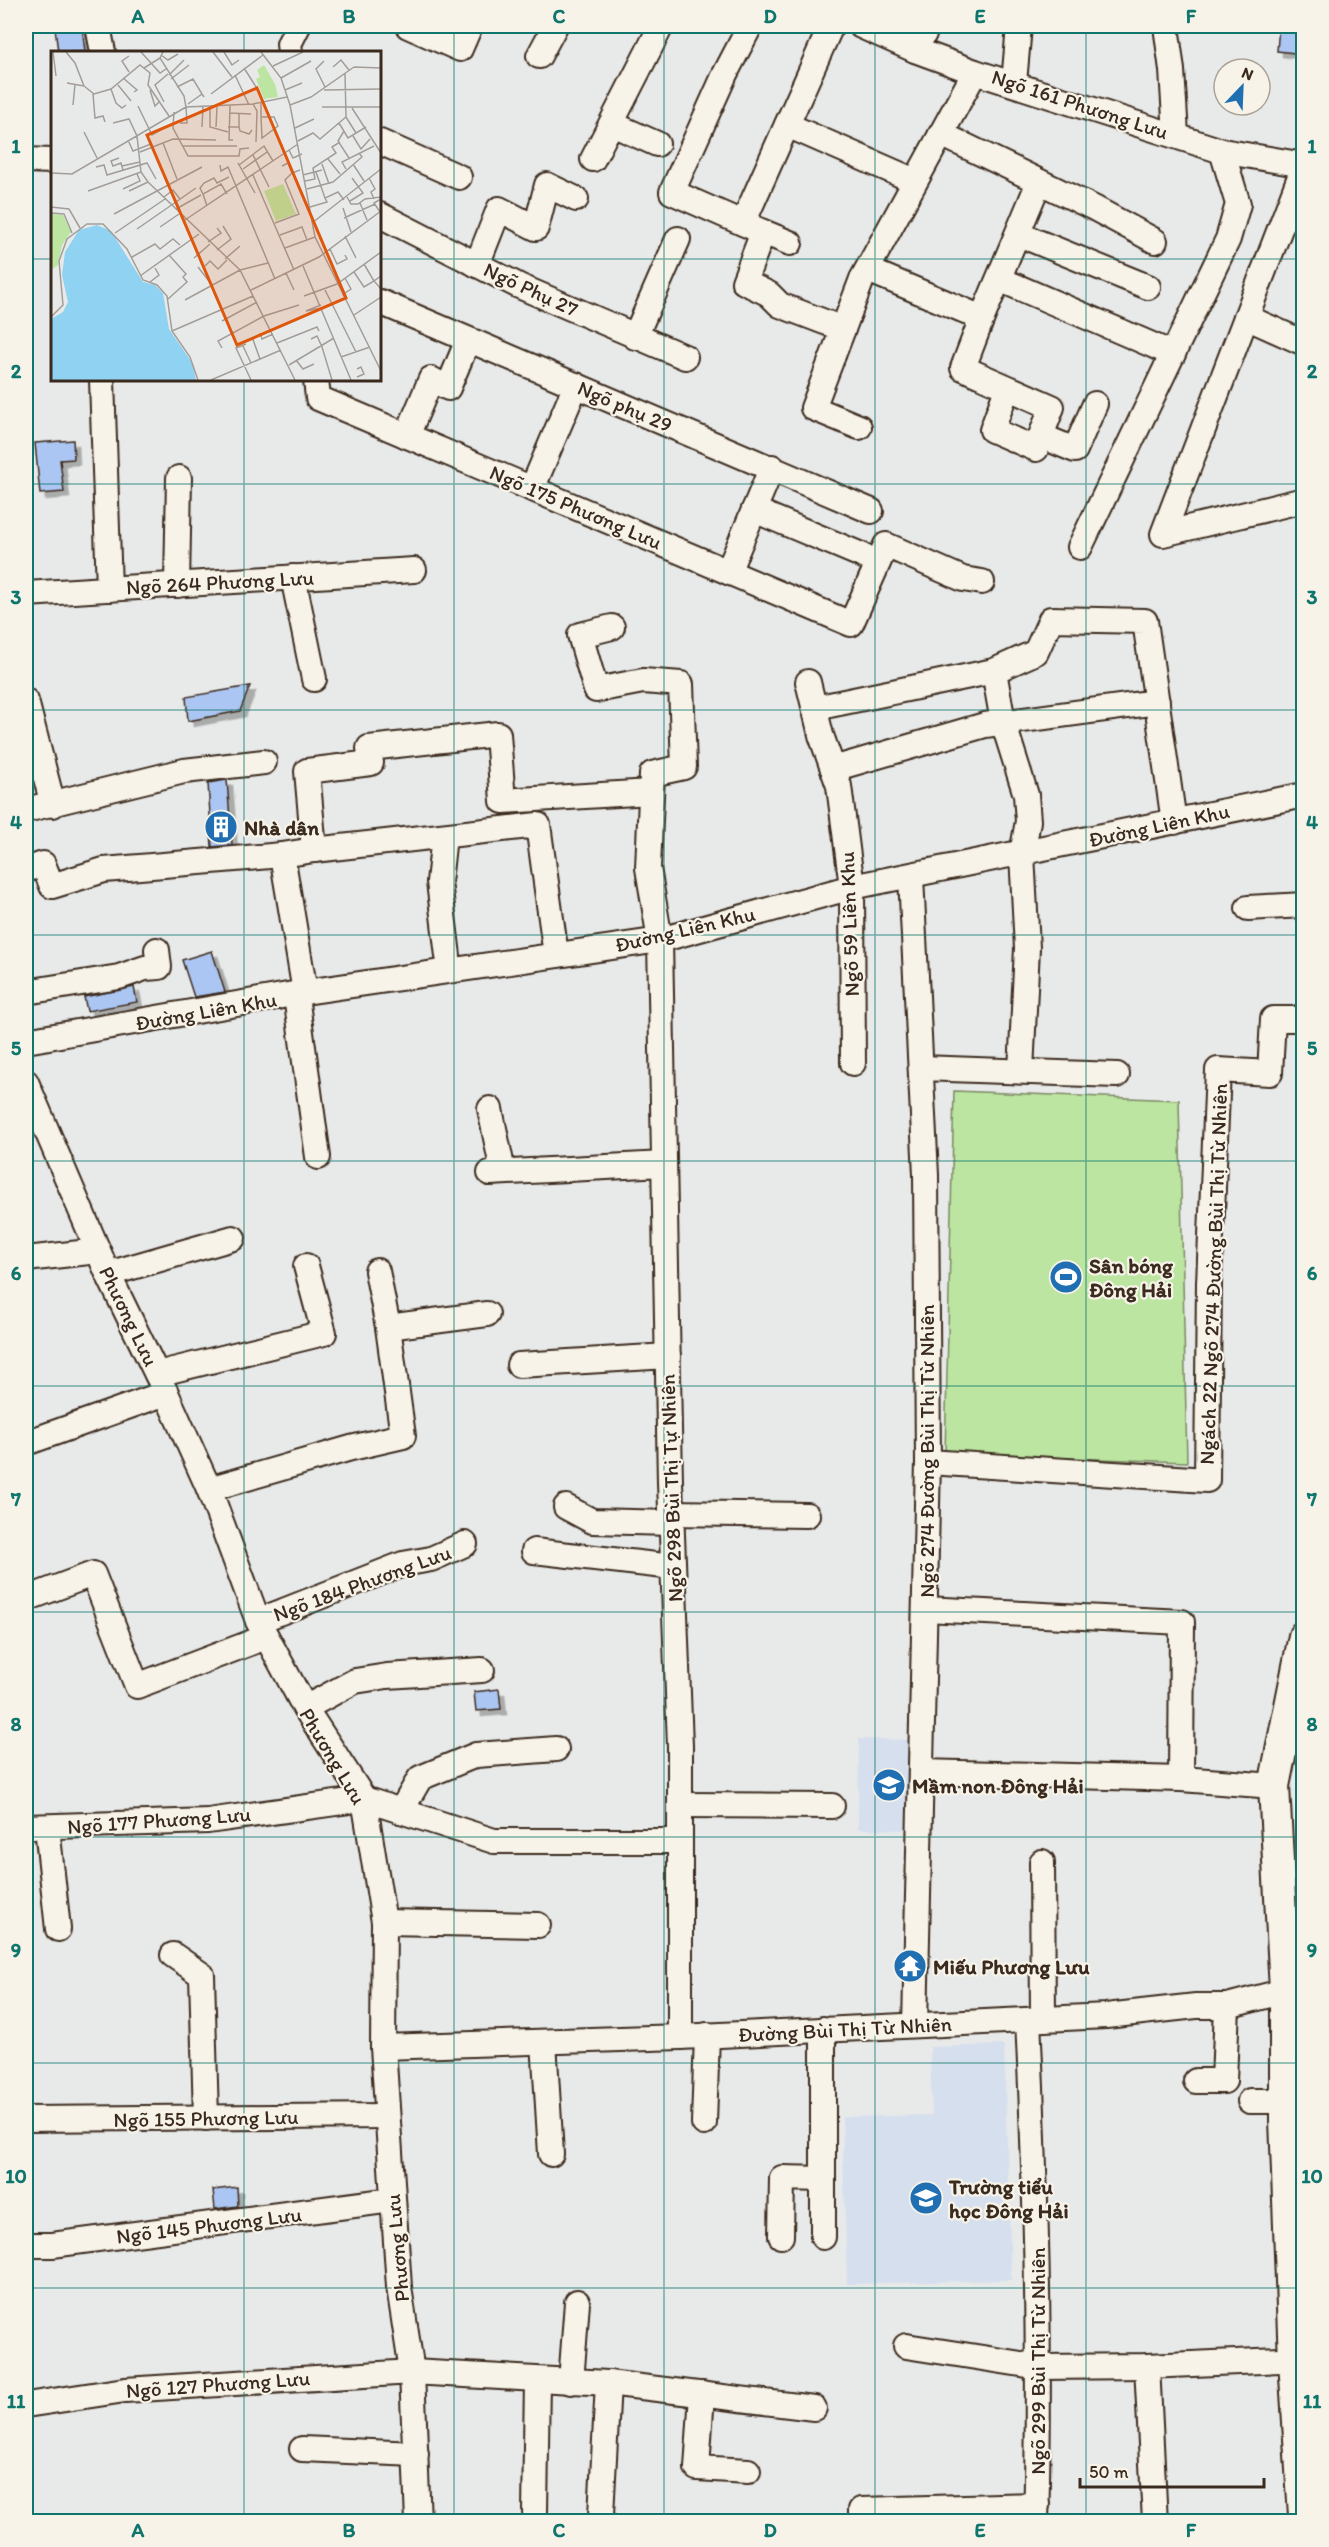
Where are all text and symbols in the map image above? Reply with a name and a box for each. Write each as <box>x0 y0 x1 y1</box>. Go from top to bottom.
text: A <box>131 4 145 28</box>
text: B <box>343 4 356 28</box>
text: C <box>553 4 566 28</box>
text: D <box>763 4 777 28</box>
text: E <box>974 4 986 28</box>
text: F <box>1186 4 1197 28</box>
inset map <box>51 51 381 381</box>
north arrow <box>1212 57 1272 117</box>
text: N <box>1239 63 1256 85</box>
street label: Ngõ 161 Phương Lưu <box>989 64 1172 144</box>
text: 1 <box>11 134 21 158</box>
text: 1 <box>1307 134 1317 158</box>
street label: Ngõ Phụ 27 <box>480 256 582 322</box>
text: 2 <box>11 359 22 383</box>
text: 2 <box>1307 359 1318 383</box>
street label: Ngõ phụ 29 <box>574 375 676 437</box>
street label: Ngõ 175 Phương Lưu <box>486 459 666 555</box>
street label: Ngõ 264 Phương Lưu <box>125 565 315 599</box>
text: 3 <box>11 585 22 609</box>
text: 3 <box>1307 585 1318 609</box>
street label: Đường Liên Khu <box>1086 798 1232 852</box>
building icon: Nhà dân <box>203 809 239 845</box>
text: 4 <box>10 810 22 834</box>
text: 4 <box>1306 810 1318 834</box>
place label: Nhà dân <box>244 815 319 840</box>
street label: Ngõ 59 Liên Khu <box>834 851 864 997</box>
street label: Đường Liên Khu <box>612 901 758 957</box>
street label: Đường Liên Khu <box>133 986 279 1036</box>
text: 5 <box>11 1036 22 1060</box>
text: 5 <box>1307 1036 1318 1060</box>
street label: Ngách 22 Ngõ 274 Đường Bùi Thị Từ Nhiên <box>1194 1083 1232 1465</box>
place label: Sân bóng Đông Hải <box>1089 1253 1174 1303</box>
sports icon: Sân bóng Đông Hải <box>1048 1259 1084 1295</box>
text: 6 <box>11 1261 22 1285</box>
text: 6 <box>1307 1261 1318 1285</box>
street label: Phương Lưu <box>94 1262 164 1370</box>
street label: Ngõ 274 Đường Bùi Thị Từ Nhiên <box>914 1304 939 1598</box>
street label: Ngõ 298 Bùi Thị Tự Nhiên <box>655 1374 687 1602</box>
text: 7 <box>10 1487 21 1511</box>
text: 7 <box>1306 1487 1317 1511</box>
street label: Ngõ 184 Phương Lưu <box>270 1539 455 1627</box>
street label: Phương Lưu <box>294 1703 372 1809</box>
text: 8 <box>11 1712 22 1736</box>
text: 8 <box>1307 1712 1318 1736</box>
school or university icon: Mầm non Đông Hải <box>871 1767 907 1803</box>
place label: Mầm non Đông Hải <box>912 1773 1084 1799</box>
street label: Ngõ 177 Phương Lưu <box>66 1801 252 1839</box>
text: 9 <box>11 1938 21 1962</box>
text: 9 <box>1307 1938 1317 1962</box>
temple icon: Miếu Phương Lưu <box>892 1948 928 1984</box>
place label: Miếu Phương Lưu <box>933 1954 1090 1980</box>
street label: Đường Bùi Thị Từ Nhiên <box>737 2011 953 2047</box>
street label: Ngõ 155 Phương Lưu <box>113 2104 299 2132</box>
text: 10 <box>5 2164 27 2188</box>
text: 10 <box>1301 2164 1323 2188</box>
place label: Trường tiểu học Đông Hải <box>948 2174 1069 2224</box>
school or university icon: Trường tiểu học Đông Hải <box>908 2180 944 2216</box>
street label: Phương Lưu <box>380 2193 414 2303</box>
street label: Ngõ 145 Phương Lưu <box>115 2201 304 2249</box>
street label: Ngõ 299 Bùi Thị Từ Nhiên <box>1025 2247 1050 2475</box>
street label: Ngõ 127 Phương Lưu <box>125 2365 311 2403</box>
text: 11 <box>7 2389 26 2413</box>
text: 11 <box>1303 2389 1322 2413</box>
scale bar <box>1080 2451 1264 2489</box>
text: 50 m <box>1089 2461 1129 2483</box>
text: A <box>131 2518 145 2542</box>
text: B <box>343 2518 356 2542</box>
text: C <box>553 2518 566 2542</box>
text: D <box>763 2518 777 2542</box>
text: E <box>974 2518 986 2542</box>
text: F <box>1186 2518 1197 2542</box>

